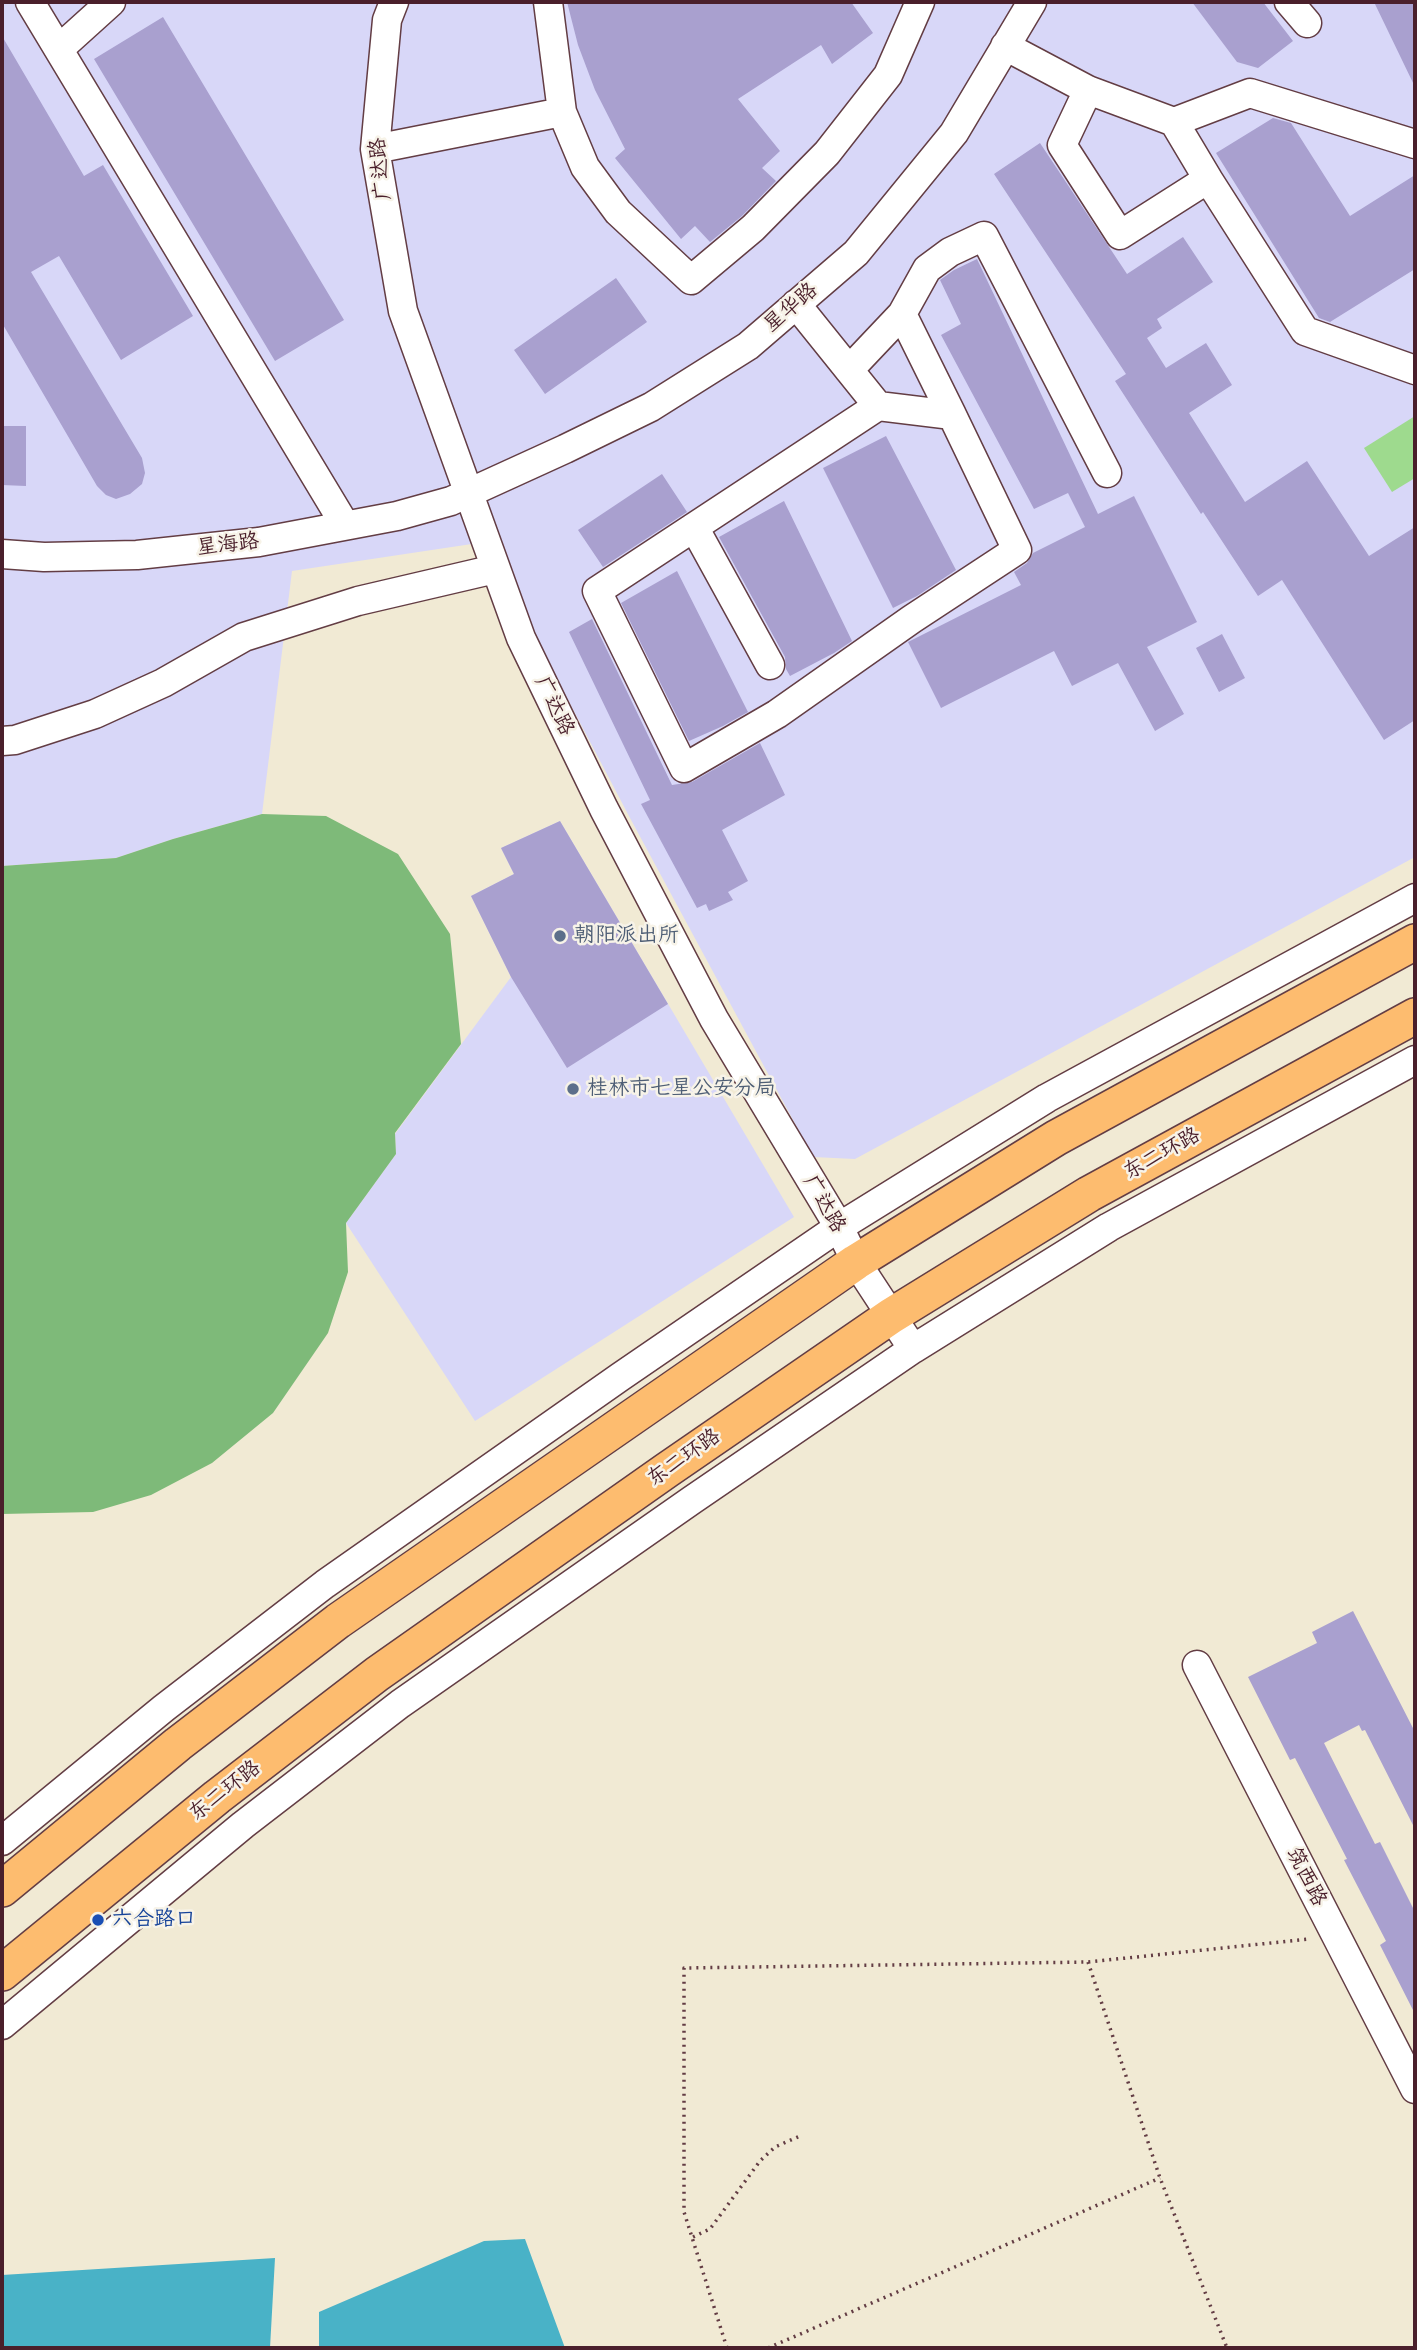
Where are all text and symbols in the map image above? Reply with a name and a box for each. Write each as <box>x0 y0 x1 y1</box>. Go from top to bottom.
street label: 广达路 <box>365 136 397 202</box>
street label: 星华路 <box>759 278 823 338</box>
street label: 星海路 <box>195 529 261 561</box>
street label: 广达路 <box>529 672 579 740</box>
place label: 朝阳派出所 <box>574 923 679 949</box>
marker: 朝阳派出所 <box>552 928 568 944</box>
place label: 桂林市七星公安分局 <box>587 1076 776 1102</box>
marker: 桂林市七星公安分局 <box>565 1081 581 1097</box>
street label: 东二环路 <box>1119 1123 1205 1185</box>
street label: 广达路 <box>797 1170 851 1238</box>
street label: 东二环路 <box>642 1424 726 1492</box>
street label: 东二环路 <box>184 1755 266 1827</box>
street label: 筑西路 <box>1280 1843 1332 1911</box>
place label: 六合路口 <box>112 1907 196 1933</box>
marker: 六合路口 <box>90 1912 106 1928</box>

